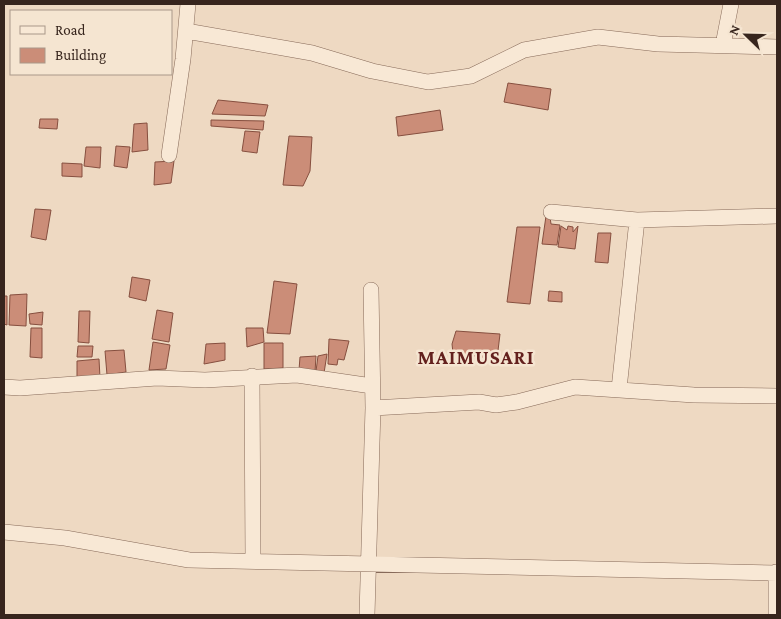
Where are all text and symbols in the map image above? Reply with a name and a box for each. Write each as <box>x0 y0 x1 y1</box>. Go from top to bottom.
legend <box>10 10 172 75</box>
north arrow <box>721 10 771 60</box>
text: Road <box>55 22 86 38</box>
text: N <box>725 22 743 37</box>
text: Building <box>55 47 106 64</box>
district label: MAIMUSARI <box>418 346 534 368</box>

